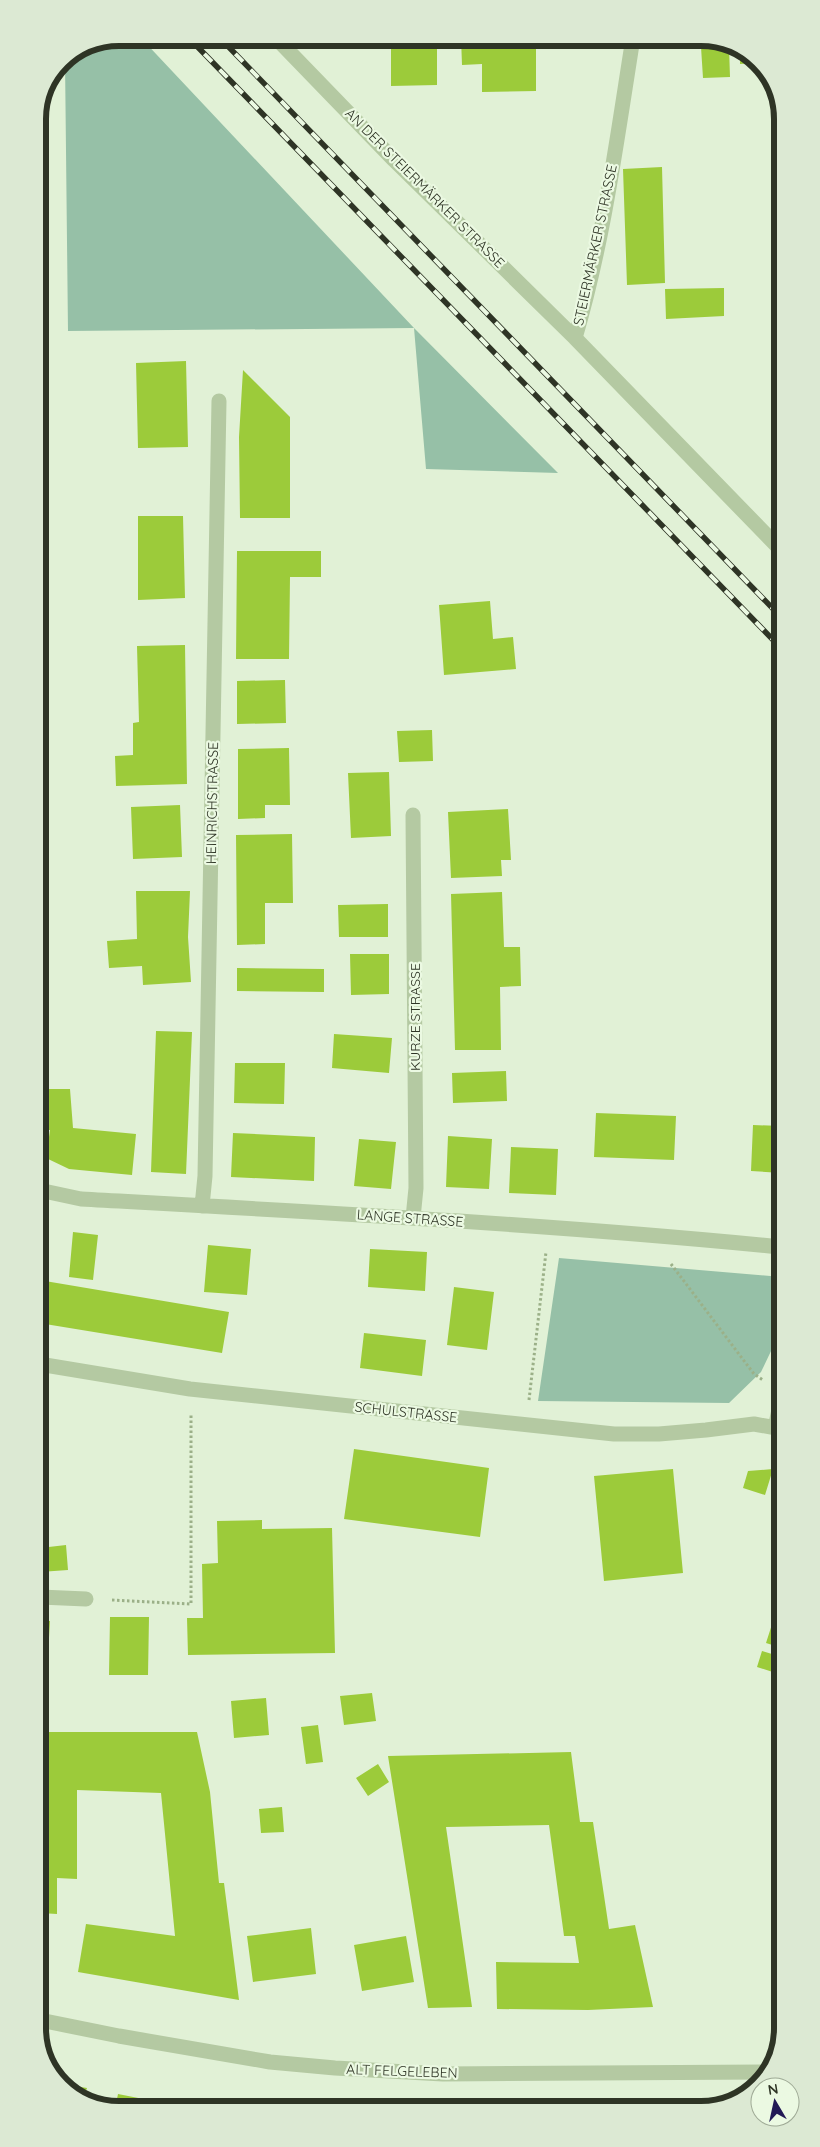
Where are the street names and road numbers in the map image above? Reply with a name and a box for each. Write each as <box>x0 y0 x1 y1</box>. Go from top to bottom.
street label: AN DER STEIERMÄRKER STRASSE <box>341 104 509 272</box>
street label: STEIERMÄRKER STRASSE <box>569 163 621 327</box>
street label: HEINRICHSTRASSE <box>202 742 222 864</box>
street label: KURZE STRASSE <box>406 963 424 1071</box>
street label: LANGE STRASSE <box>356 1205 464 1231</box>
street label: SCHULSTRASSE <box>354 1398 458 1426</box>
street label: ALT FELGELEBEN <box>346 2060 458 2082</box>

